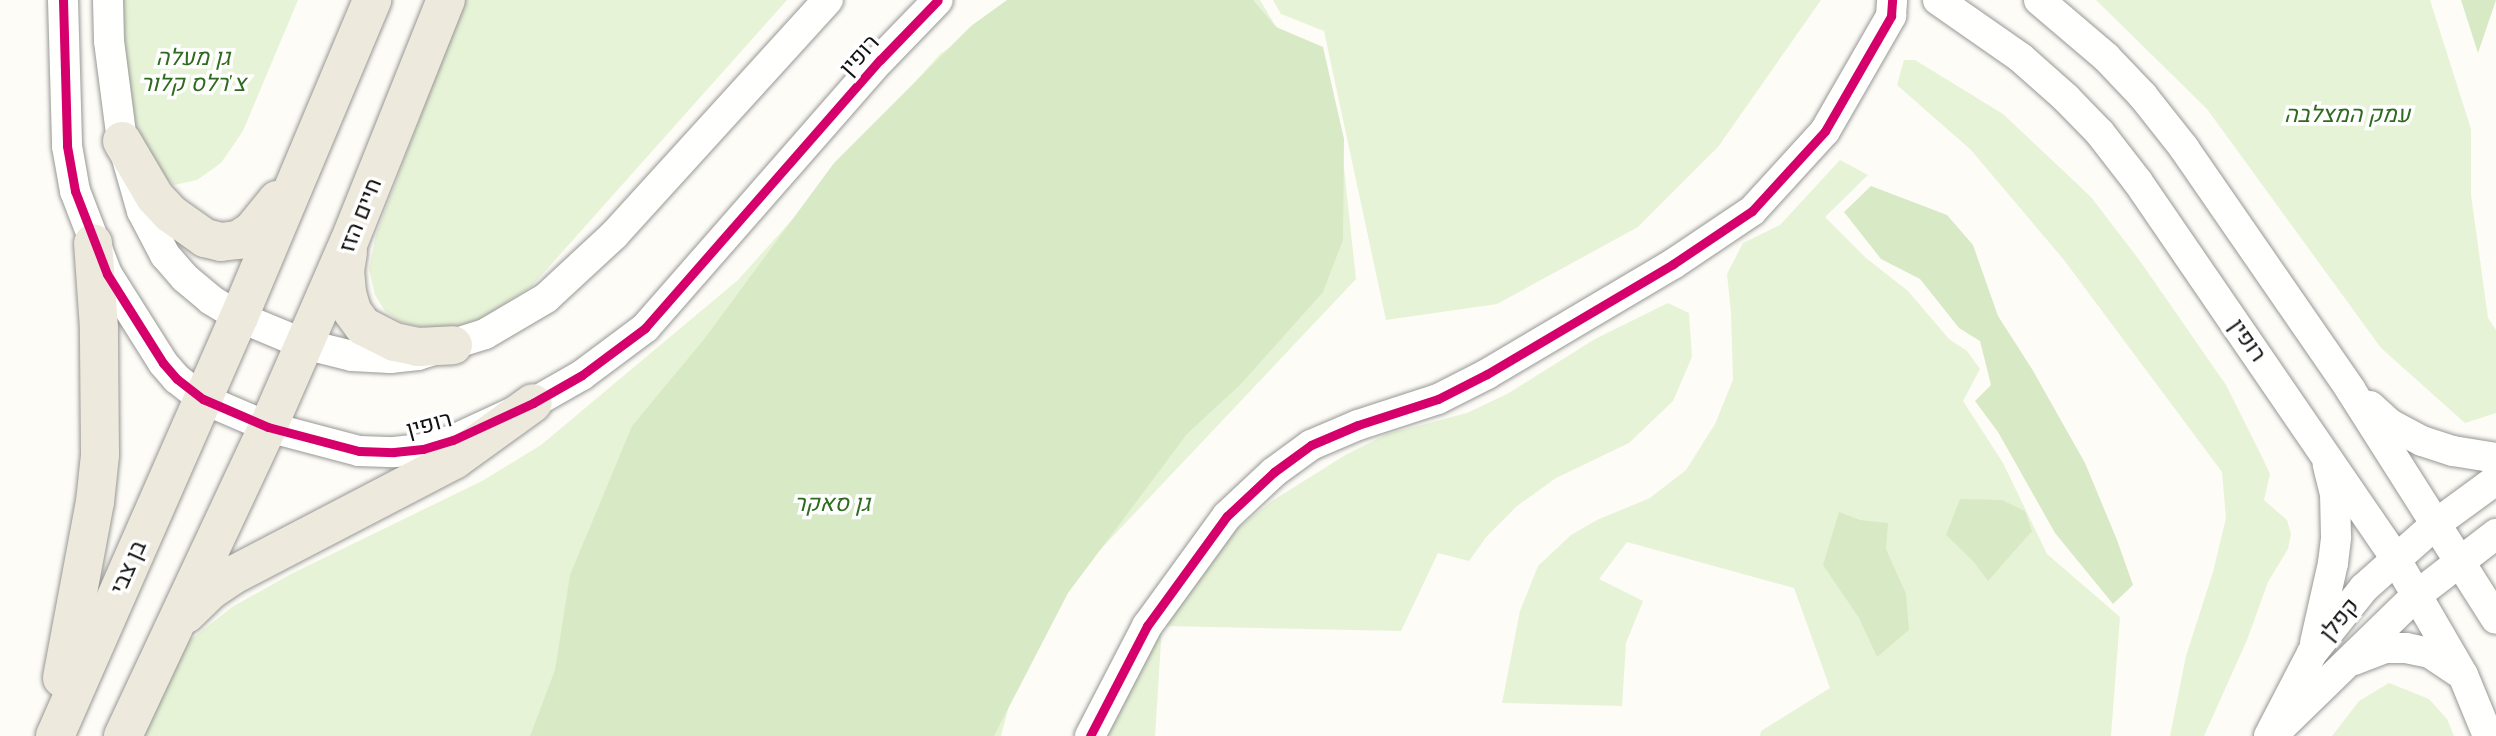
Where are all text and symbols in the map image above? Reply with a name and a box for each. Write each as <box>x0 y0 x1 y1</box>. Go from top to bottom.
street label: רופין <box>833 29 885 81</box>
park label: גן מעלה צ'רלס קלור <box>140 43 246 97</box>
park label: עמק המצלבה <box>2284 100 2410 128</box>
street label: חיים הזז <box>333 174 387 256</box>
street label: רופין <box>2223 313 2273 367</box>
street label: רופין <box>403 405 455 443</box>
park label: גן סאקר <box>794 489 870 517</box>
street label: בן צבי <box>104 536 152 598</box>
street label: קפלן <box>2313 592 2365 646</box>

